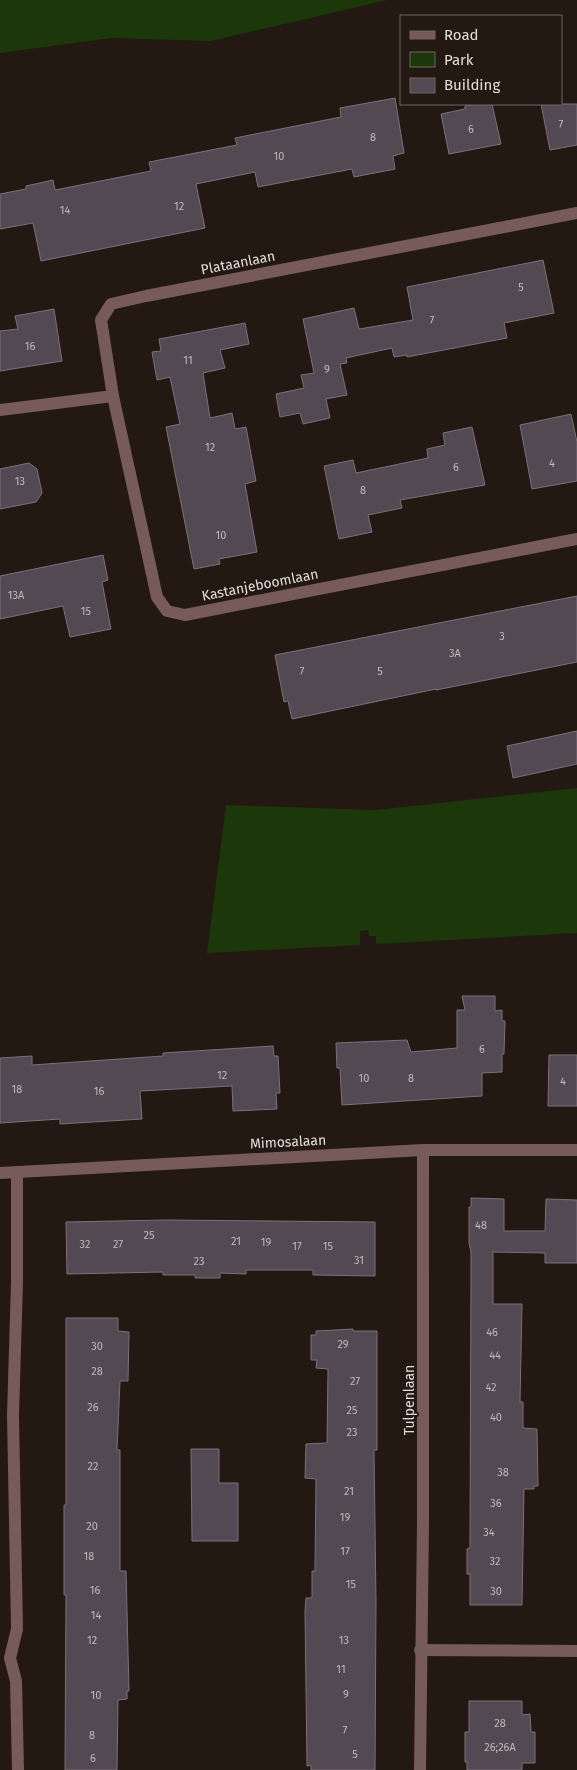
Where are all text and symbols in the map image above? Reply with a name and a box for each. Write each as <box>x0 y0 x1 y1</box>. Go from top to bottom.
legend <box>400 15 562 105</box>
text: Road <box>444 26 479 44</box>
text: Park <box>444 51 474 69</box>
text: Building <box>444 76 500 94</box>
house number: 7 <box>559 118 564 131</box>
house number: 6 <box>468 123 474 136</box>
house number: 8 <box>370 131 376 144</box>
house number: 10 <box>274 150 284 163</box>
house number: 12 <box>174 200 184 213</box>
house number: 14 <box>60 204 70 217</box>
street label: Plataanlaan <box>199 247 277 279</box>
house number: 5 <box>518 281 524 294</box>
house number: 7 <box>430 314 435 327</box>
house number: 16 <box>25 340 35 353</box>
house number: 11 <box>183 354 193 367</box>
house number: 9 <box>324 363 330 376</box>
house number: 12 <box>205 441 215 454</box>
house number: 4 <box>549 457 555 470</box>
house number: 6 <box>453 461 459 474</box>
house number: 13 <box>15 475 25 488</box>
house number: 8 <box>360 484 366 497</box>
house number: 10 <box>216 529 226 542</box>
street label: Kastanjeboomlaan <box>200 565 320 605</box>
house number: 13A <box>8 589 25 602</box>
house number: 15 <box>81 605 92 618</box>
house number: 3 <box>499 630 505 643</box>
house number: 3A <box>449 647 462 660</box>
house number: 7 <box>300 665 305 678</box>
house number: 5 <box>377 665 383 678</box>
house number: 6 <box>479 1043 485 1056</box>
house number: 12 <box>217 1069 227 1082</box>
house number: 10 <box>359 1072 369 1085</box>
house number: 8 <box>408 1072 414 1085</box>
house number: 4 <box>560 1075 566 1088</box>
house number: 18 <box>12 1083 22 1096</box>
house number: 16 <box>94 1085 104 1098</box>
street label: Mimosalaan <box>249 1132 327 1152</box>
house number: 48 <box>475 1219 487 1232</box>
house number: 25 <box>144 1229 155 1242</box>
house number: 21 <box>231 1235 241 1248</box>
house number: 19 <box>261 1236 271 1249</box>
house number: 32 <box>80 1238 90 1251</box>
house number: 27 <box>113 1238 123 1251</box>
house number: 17 <box>292 1240 302 1253</box>
house number: 15 <box>323 1240 334 1253</box>
house number: 31 <box>354 1254 364 1267</box>
house number: 23 <box>194 1255 204 1268</box>
house number: 46 <box>486 1326 498 1339</box>
house number: 29 <box>337 1338 349 1351</box>
house number: 30 <box>91 1340 103 1353</box>
house number: 44 <box>489 1349 501 1362</box>
house number: 28 <box>91 1365 103 1378</box>
street label: Tulpenlaan <box>401 1365 418 1435</box>
house number: 27 <box>350 1375 360 1388</box>
house number: 42 <box>485 1381 497 1394</box>
house number: 26 <box>87 1401 99 1414</box>
house number: 25 <box>347 1404 358 1417</box>
house number: 40 <box>490 1411 502 1424</box>
house number: 23 <box>347 1426 357 1439</box>
house number: 22 <box>88 1460 98 1473</box>
house number: 38 <box>497 1466 509 1479</box>
house number: 21 <box>344 1485 354 1498</box>
house number: 36 <box>490 1497 502 1510</box>
house number: 19 <box>340 1511 350 1524</box>
house number: 20 <box>86 1520 98 1533</box>
house number: 34 <box>483 1526 495 1539</box>
house number: 17 <box>340 1545 350 1558</box>
house number: 18 <box>84 1550 94 1563</box>
house number: 32 <box>490 1555 500 1568</box>
house number: 15 <box>346 1578 357 1591</box>
house number: 16 <box>90 1584 100 1597</box>
house number: 30 <box>490 1585 502 1598</box>
house number: 14 <box>91 1609 101 1622</box>
house number: 12 <box>87 1634 97 1647</box>
house number: 13 <box>339 1634 349 1647</box>
house number: 11 <box>336 1663 346 1676</box>
house number: 9 <box>343 1688 349 1701</box>
house number: 10 <box>91 1689 101 1702</box>
house number: 28 <box>494 1717 506 1730</box>
house number: 7 <box>343 1724 348 1737</box>
house number: 8 <box>89 1729 95 1742</box>
house number: 26;26A <box>484 1741 516 1754</box>
house number: 5 <box>352 1748 358 1761</box>
house number: 6 <box>90 1752 96 1765</box>

